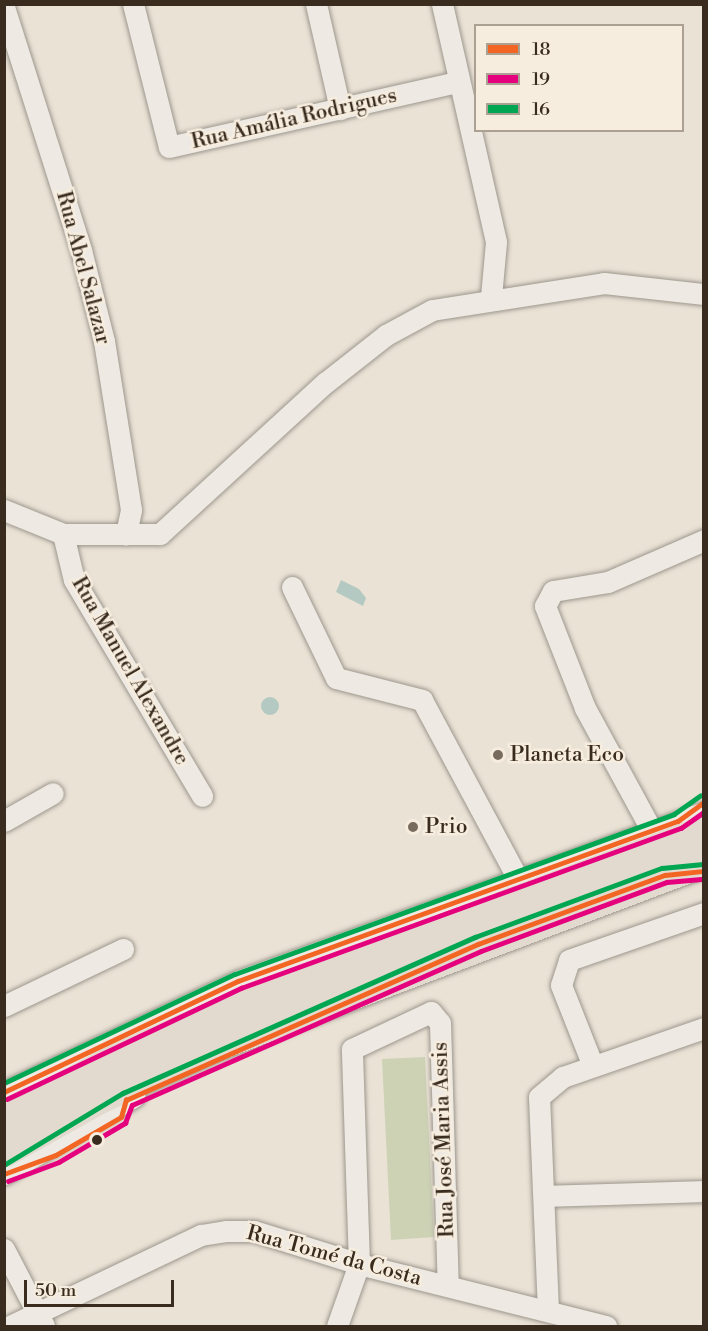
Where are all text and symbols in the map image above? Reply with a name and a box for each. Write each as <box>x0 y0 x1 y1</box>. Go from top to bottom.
legend <box>474 24 684 132</box>
text: 18 <box>532 38 550 61</box>
text: 19 <box>532 68 550 91</box>
street label: Rua Amália Rodrigues <box>189 83 399 155</box>
text: 16 <box>532 98 550 121</box>
street label: Rua Abel Salazar <box>50 188 116 348</box>
street label: Rua Manuel Alexandre <box>66 572 194 770</box>
place label: Planeta Eco <box>510 742 624 768</box>
marker: Planeta Eco <box>491 748 505 762</box>
place label: Prio <box>425 814 468 840</box>
marker: Prio <box>406 820 420 834</box>
street label: Rua José Maria Assis <box>428 1042 460 1238</box>
unlabelled marker <box>91 1134 103 1146</box>
street label: Rua Tomé da Costa <box>244 1220 424 1292</box>
scale bar <box>27 1268 177 1306</box>
text: 50 m <box>35 1279 76 1302</box>

